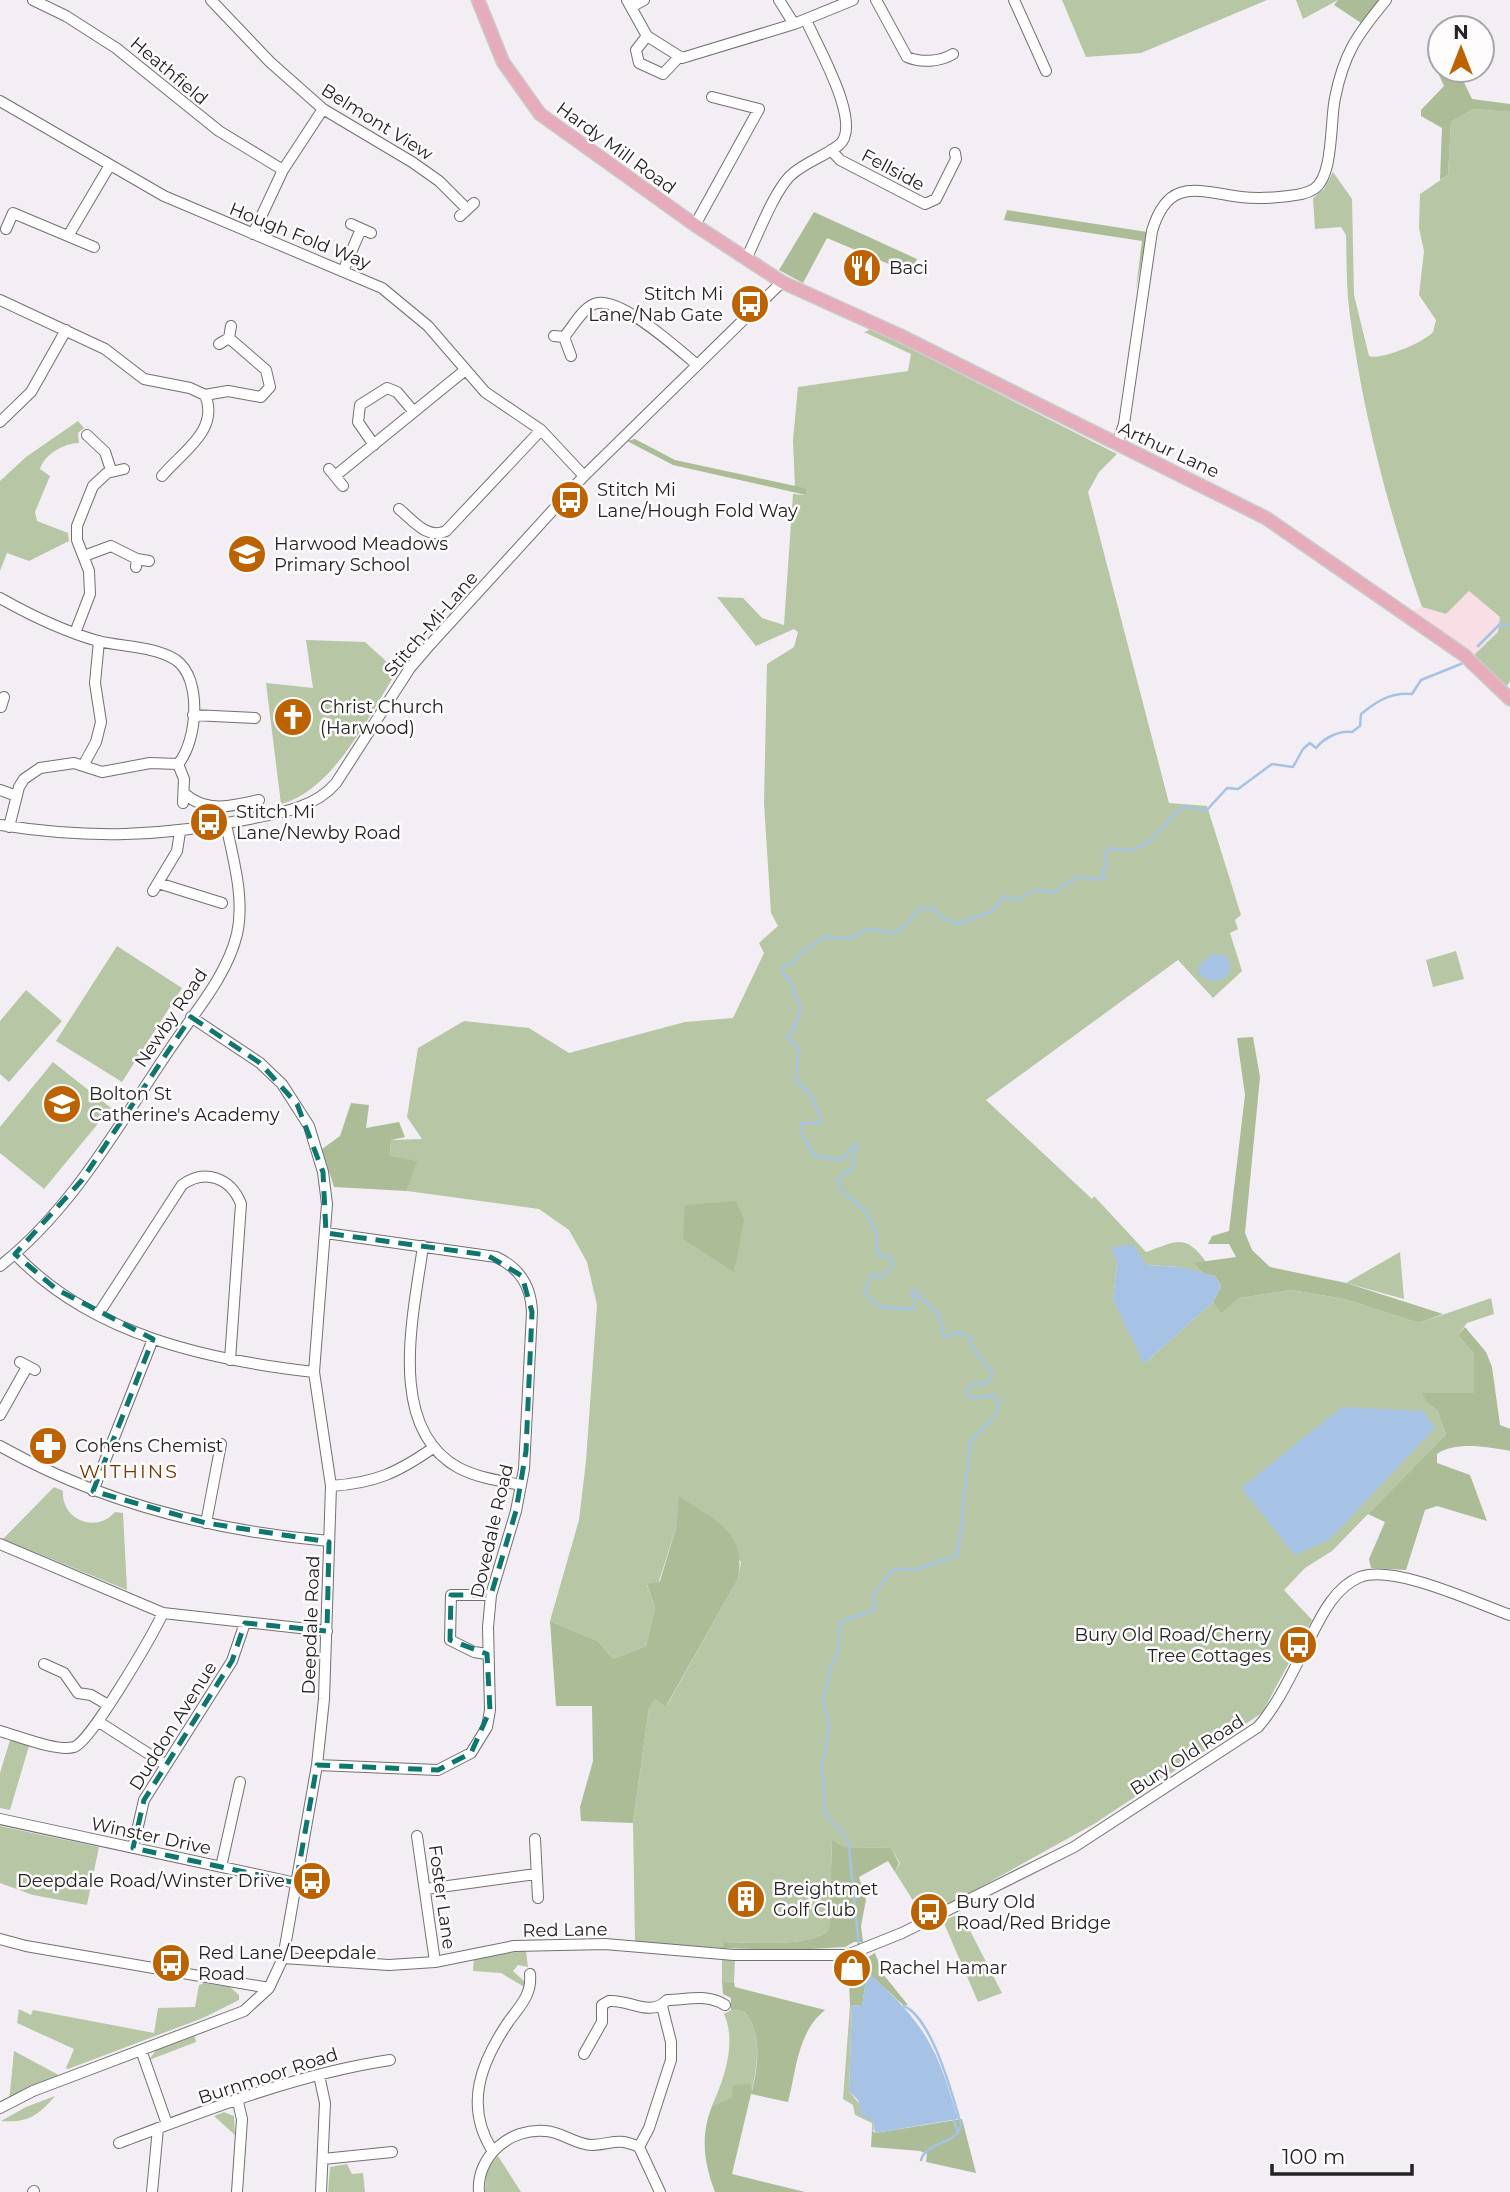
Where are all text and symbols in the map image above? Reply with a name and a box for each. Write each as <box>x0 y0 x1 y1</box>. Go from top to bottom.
north arrow <box>1426 14 1496 84</box>
text: N <box>1453 21 1469 44</box>
street label: Heathfield <box>126 32 212 110</box>
street label: Belmont View <box>317 79 437 165</box>
street label: Hardy Mill Road <box>552 97 680 199</box>
street label: Fellside <box>858 144 928 196</box>
street label: Hough Fold Way <box>226 198 374 274</box>
restaurant icon: Baci <box>841 247 883 289</box>
place label: Baci <box>889 257 928 279</box>
place label: Stitch Mi Lane/Nab Gate <box>588 283 723 326</box>
bus stop icon: Stitch Mi Lane/Nab Gate <box>729 283 771 325</box>
street label: Arthur Lane <box>1115 417 1223 483</box>
bus stop icon: Stitch Mi Lane/Hough Fold Way <box>549 479 591 521</box>
place label: Stitch Mi Lane/Hough Fold Way <box>597 479 798 522</box>
school or university icon: Harwood Meadows Primary School <box>226 533 268 575</box>
place label: Harwood Meadows Primary School <box>274 533 448 576</box>
street label: Stitch-Mi-Lane <box>379 567 483 681</box>
church icon: Christ Church (Harwood) <box>272 696 314 738</box>
place label: Christ Church (Harwood) <box>320 696 444 739</box>
bus stop icon: Stitch Mi Lane/Newby Road <box>188 801 230 843</box>
place label: Stitch Mi Lane/Newby Road <box>236 801 401 844</box>
street label: Newby Road <box>130 964 212 1072</box>
school or university icon: Bolton St Catherine's Academy <box>41 1083 83 1125</box>
place label: Bolton St Catherine's Academy <box>89 1083 280 1126</box>
pharmacy icon: Cohens Chemist <box>27 1425 69 1467</box>
place label: Cohens Chemist <box>75 1435 223 1457</box>
district label: WITHINS <box>79 1460 179 1483</box>
street label: Dovedale Road <box>466 1462 518 1600</box>
street label: Deepdale Road <box>298 1555 324 1695</box>
place label: Bury Old Road/Cherry Tree Cottages <box>1074 1624 1271 1667</box>
bus stop icon: Bury Old Road/Cherry Tree Cottages <box>1277 1624 1319 1666</box>
street label: Duddon Avenue <box>125 1658 221 1794</box>
street label: Bury Old Road <box>1126 1710 1248 1800</box>
street label: Winster Drive <box>89 1813 213 1860</box>
street label: Foster Lane <box>424 1843 460 1951</box>
bus stop icon: Deepdale Road/Winster Drive <box>291 1860 333 1902</box>
place label: Deepdale Road/Winster Drive <box>17 1870 285 1892</box>
building icon: Breightmet Golf Club <box>725 1878 767 1920</box>
place label: Breightmet Golf Club <box>773 1878 878 1921</box>
bus stop icon: Bury Old Road/Red Bridge <box>908 1891 950 1933</box>
place label: Bury Old Road/Red Bridge <box>956 1891 1111 1934</box>
street label: Red Lane <box>522 1918 608 1942</box>
bus stop icon: Red Lane/Deepdale Road <box>150 1942 192 1984</box>
place label: Red Lane/Deepdale Road <box>198 1942 377 1985</box>
shop icon: Rachel Hamar <box>831 1947 873 1989</box>
place label: Rachel Hamar <box>879 1957 1007 1979</box>
street label: Burnmoor Road <box>195 2043 341 2109</box>
scale bar <box>1272 2132 1412 2176</box>
text: 100 m <box>1282 2144 1345 2169</box>

